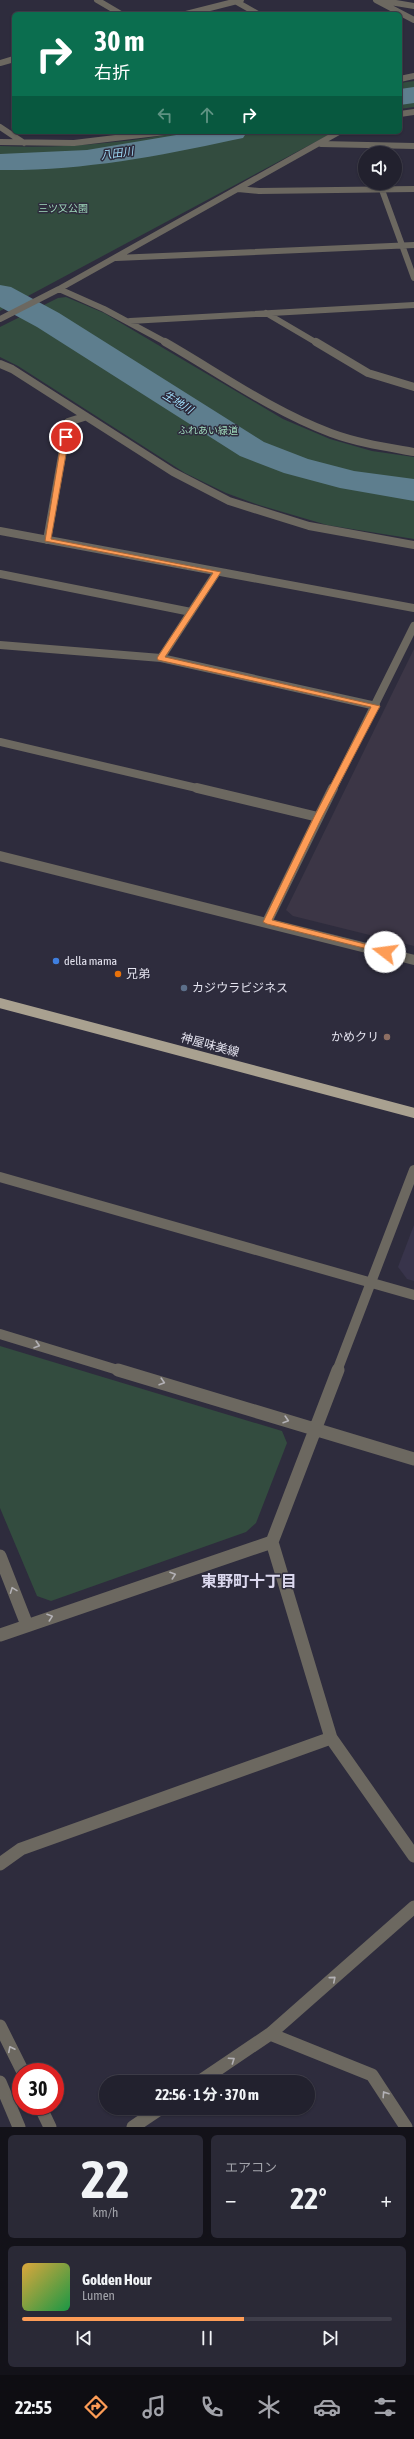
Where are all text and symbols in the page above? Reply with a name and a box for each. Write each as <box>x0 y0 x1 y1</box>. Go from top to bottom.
text: 30 m <box>94 25 144 57</box>
icon: right <box>28 28 80 80</box>
text: 右折 <box>94 62 130 83</box>
icon: left <box>154 104 176 126</box>
icon: ahead <box>196 104 218 126</box>
icon: right <box>238 104 260 126</box>
water label: 八田川 <box>100 145 135 161</box>
map controls <box>358 146 402 190</box>
button: sound <box>358 146 402 190</box>
park label: 三ツ又公園 <box>38 203 88 214</box>
water label: 生地川 <box>161 388 196 416</box>
pin <box>49 420 83 454</box>
park label: ふれあい緑道 <box>178 425 238 436</box>
icon: arrive <box>55 426 77 448</box>
position arrow <box>364 931 406 973</box>
place label: della mama <box>64 954 117 968</box>
marker: della mama <box>51 956 61 966</box>
place label: 兄弟 <box>126 967 150 981</box>
marker: 兄弟 <box>113 969 123 979</box>
place label: カジウラビジネス <box>192 981 288 995</box>
marker: カジウラビジネス <box>179 983 189 993</box>
street label: 神屋味美線 <box>179 1030 241 1060</box>
place label: かめクリ <box>331 1030 379 1044</box>
marker: かめクリ <box>382 1032 392 1042</box>
one-way arrow <box>34 1340 41 1349</box>
one-way arrow <box>158 1377 165 1386</box>
one-way arrow <box>283 1415 290 1424</box>
one-way arrow <box>169 1571 176 1580</box>
district label: 東野町十丁目 <box>201 1572 297 1590</box>
one-way arrow <box>10 1587 18 1594</box>
one-way arrow <box>46 1613 53 1622</box>
one-way arrow <box>328 1976 335 1983</box>
one-way arrow <box>9 2046 16 2053</box>
one-way arrow <box>227 2058 234 2065</box>
speed limit sign: 30 <box>12 2063 64 2115</box>
text: 22:56 · 1 分 · 370 m <box>155 2086 259 2103</box>
one-way arrow <box>382 2092 389 2099</box>
text: 22 <box>81 2149 130 2209</box>
text: エアコン <box>225 2160 277 2175</box>
text: 22° <box>290 2181 327 2215</box>
text: − <box>225 2186 236 2212</box>
text: + <box>381 2186 392 2212</box>
text: km/h <box>93 2205 118 2220</box>
text: Golden Hour <box>82 2271 152 2288</box>
text: Lumen <box>82 2288 115 2303</box>
icon: previous <box>73 2327 95 2349</box>
icon: pause <box>196 2327 218 2349</box>
icon: next <box>319 2327 341 2349</box>
icon: directions <box>82 2393 110 2421</box>
icon: music <box>140 2393 168 2421</box>
icon: phone <box>198 2393 226 2421</box>
icon: climate <box>255 2393 283 2421</box>
icon: car <box>313 2393 341 2421</box>
icon: filters <box>371 2393 399 2421</box>
text: 22:55 <box>15 2397 52 2418</box>

